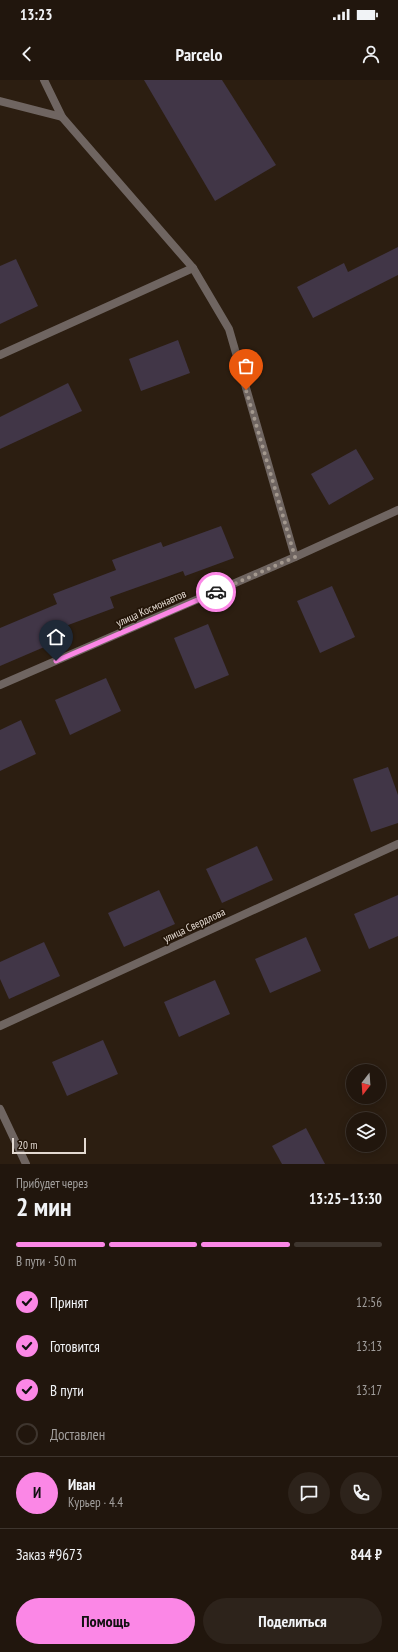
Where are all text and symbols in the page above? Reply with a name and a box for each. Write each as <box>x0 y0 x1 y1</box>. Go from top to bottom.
text: 13:23 <box>20 5 52 24</box>
icon: back <box>16 43 38 65</box>
text: Parcelo <box>175 43 223 66</box>
icon: person <box>360 43 382 65</box>
pin <box>229 349 263 390</box>
icon: bag <box>235 355 257 377</box>
courier <box>196 572 236 612</box>
icon: car <box>205 581 227 603</box>
street label: улица Космонавтов <box>114 586 189 630</box>
pin <box>39 620 73 661</box>
icon: home <box>45 626 67 648</box>
street label: улица Свердлова <box>161 905 227 945</box>
north arrow <box>346 1064 386 1104</box>
map controls <box>346 1064 386 1152</box>
button: layers <box>346 1112 386 1152</box>
scale bar <box>12 1136 86 1155</box>
text: 20 m <box>18 1138 37 1152</box>
text: Прибудет через <box>16 1175 88 1192</box>
text: 13:25–13:30 <box>309 1189 382 1208</box>
text: 2 мин <box>16 1190 71 1223</box>
text: В пути · 50 m <box>16 1253 77 1270</box>
icon: check <box>16 1291 38 1313</box>
text: Принят <box>50 1293 88 1312</box>
text: 12:56 <box>356 1294 382 1311</box>
icon: check <box>16 1335 38 1357</box>
text: Готовится <box>50 1337 100 1356</box>
text: 13:13 <box>356 1338 382 1355</box>
icon: check <box>16 1379 38 1401</box>
text: В пути <box>50 1381 84 1400</box>
text: 13:17 <box>356 1382 382 1399</box>
text: Доставлен <box>50 1425 105 1444</box>
button: chat <box>288 1472 330 1514</box>
button: phone <box>340 1472 382 1514</box>
text: Иван <box>68 1475 95 1494</box>
text: И <box>33 1483 41 1502</box>
text: Курьер · 4.4 <box>68 1494 123 1511</box>
text: Заказ #9673 <box>16 1545 83 1564</box>
text: 844 ₽ <box>350 1545 382 1564</box>
button: Помощь <box>16 1598 195 1644</box>
button: Поделиться <box>203 1598 382 1644</box>

